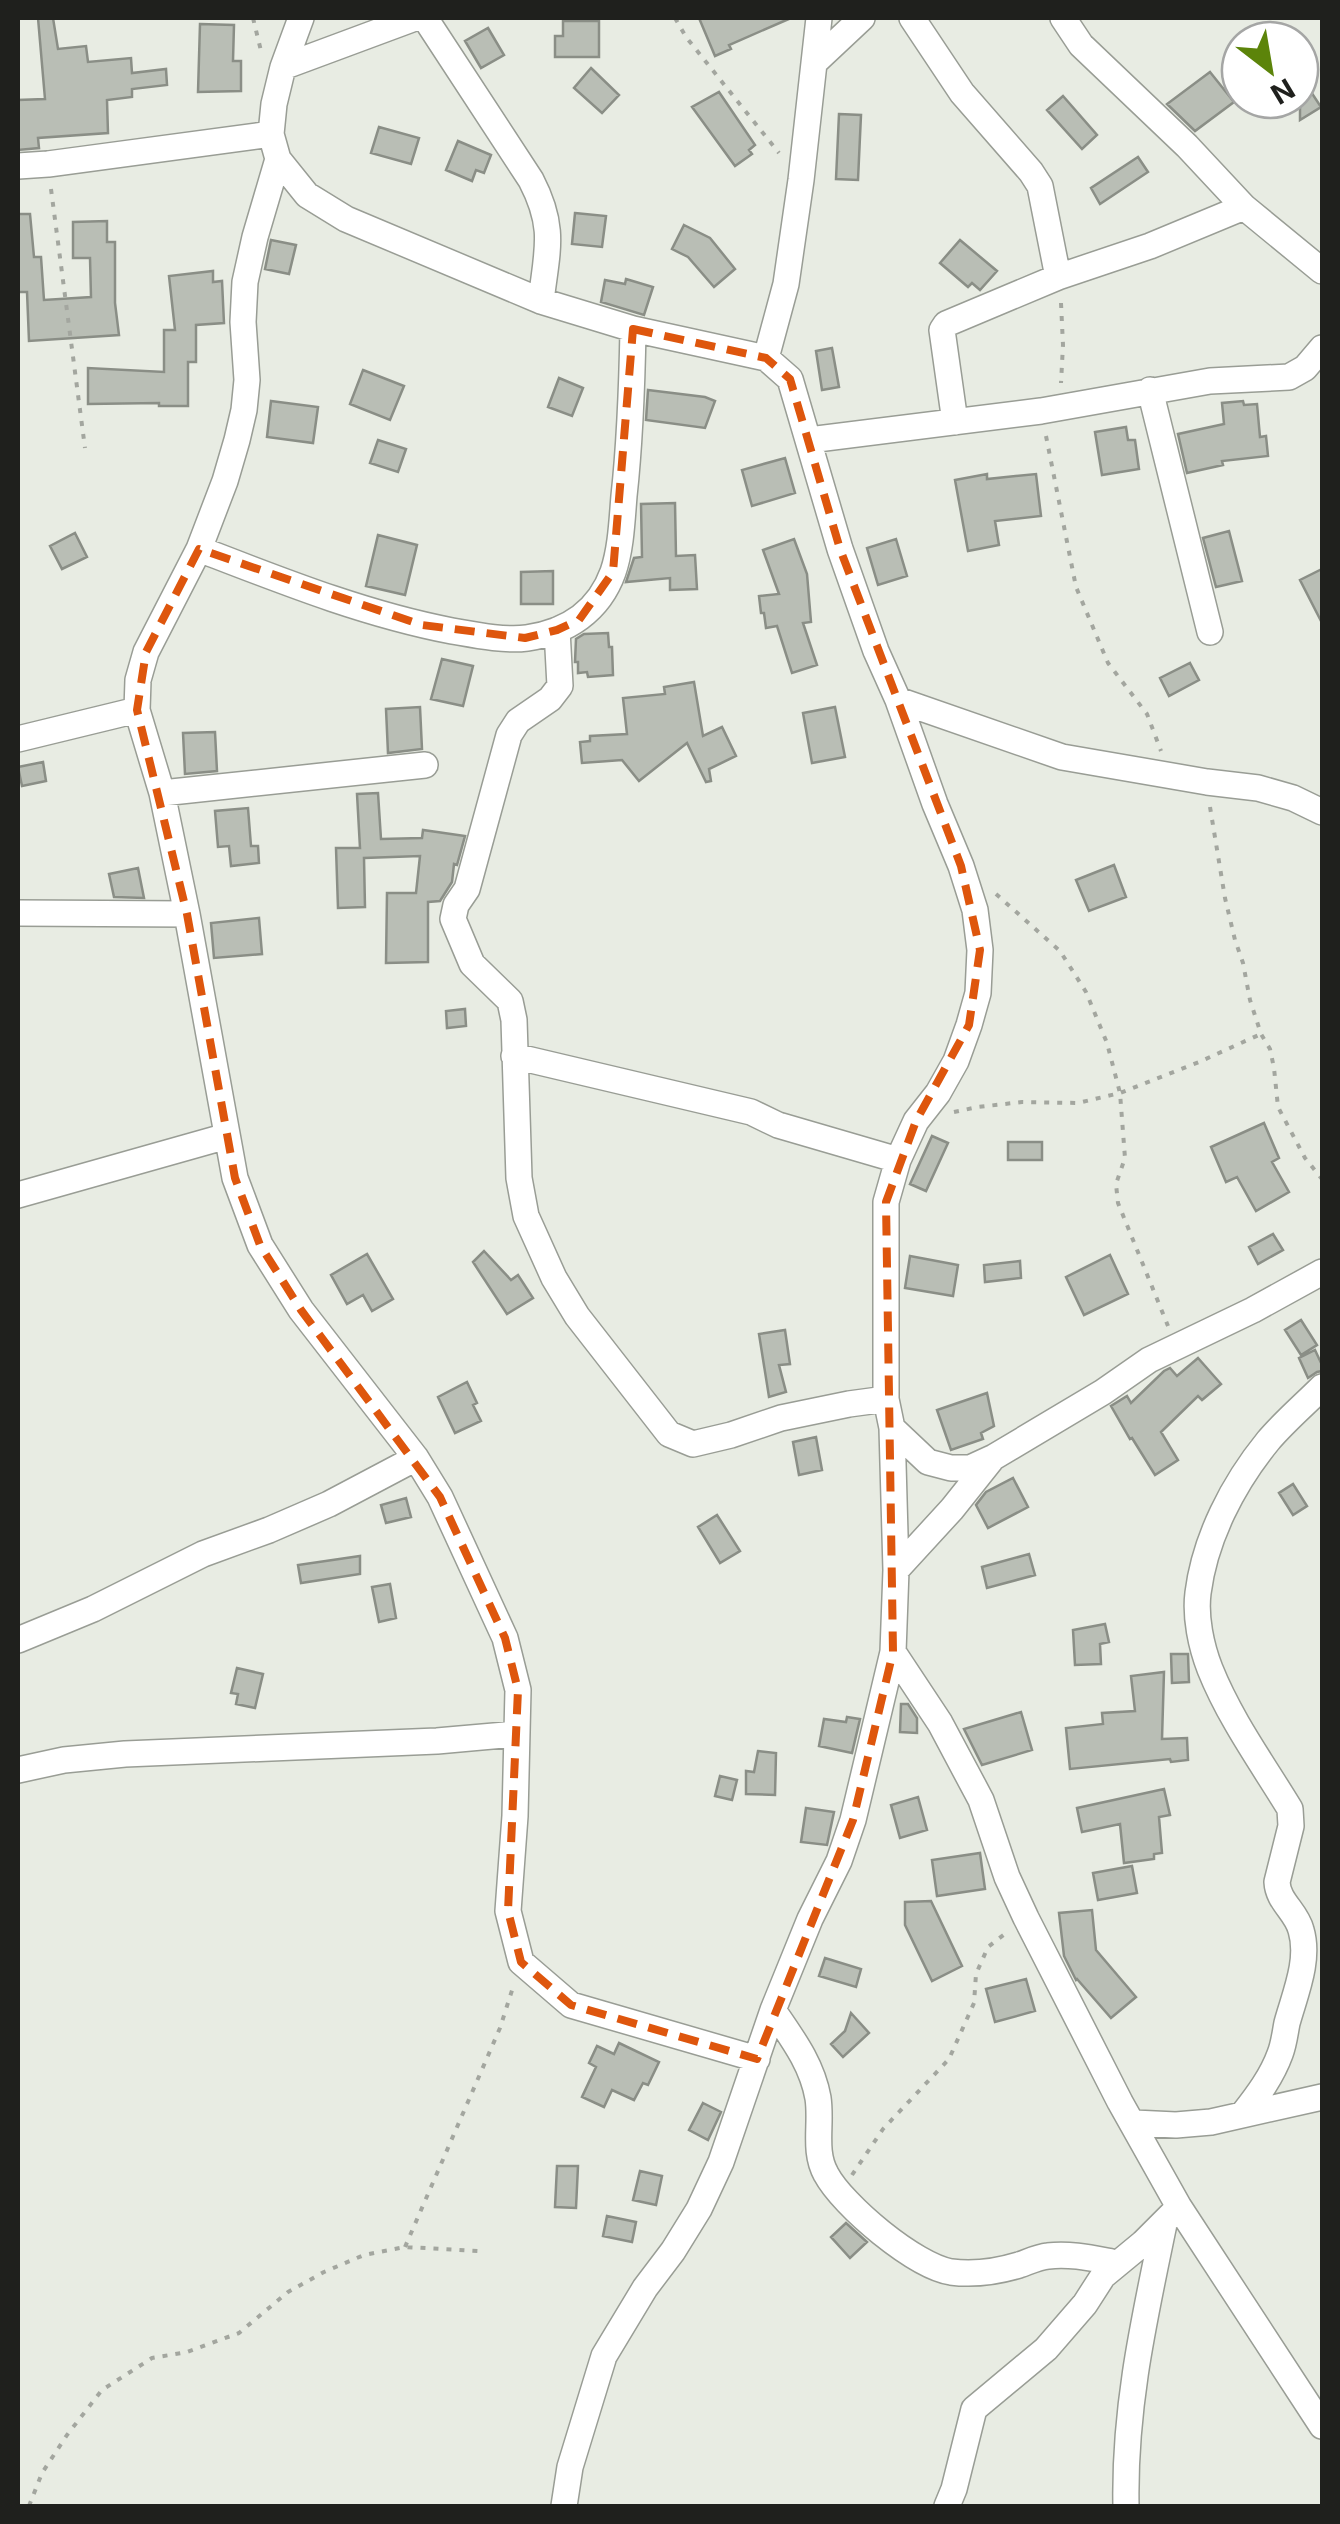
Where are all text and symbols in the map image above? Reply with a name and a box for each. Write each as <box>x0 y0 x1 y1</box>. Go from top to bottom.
north arrow <box>1220 20 1320 120</box>
text: N <box>1265 71 1301 111</box>

